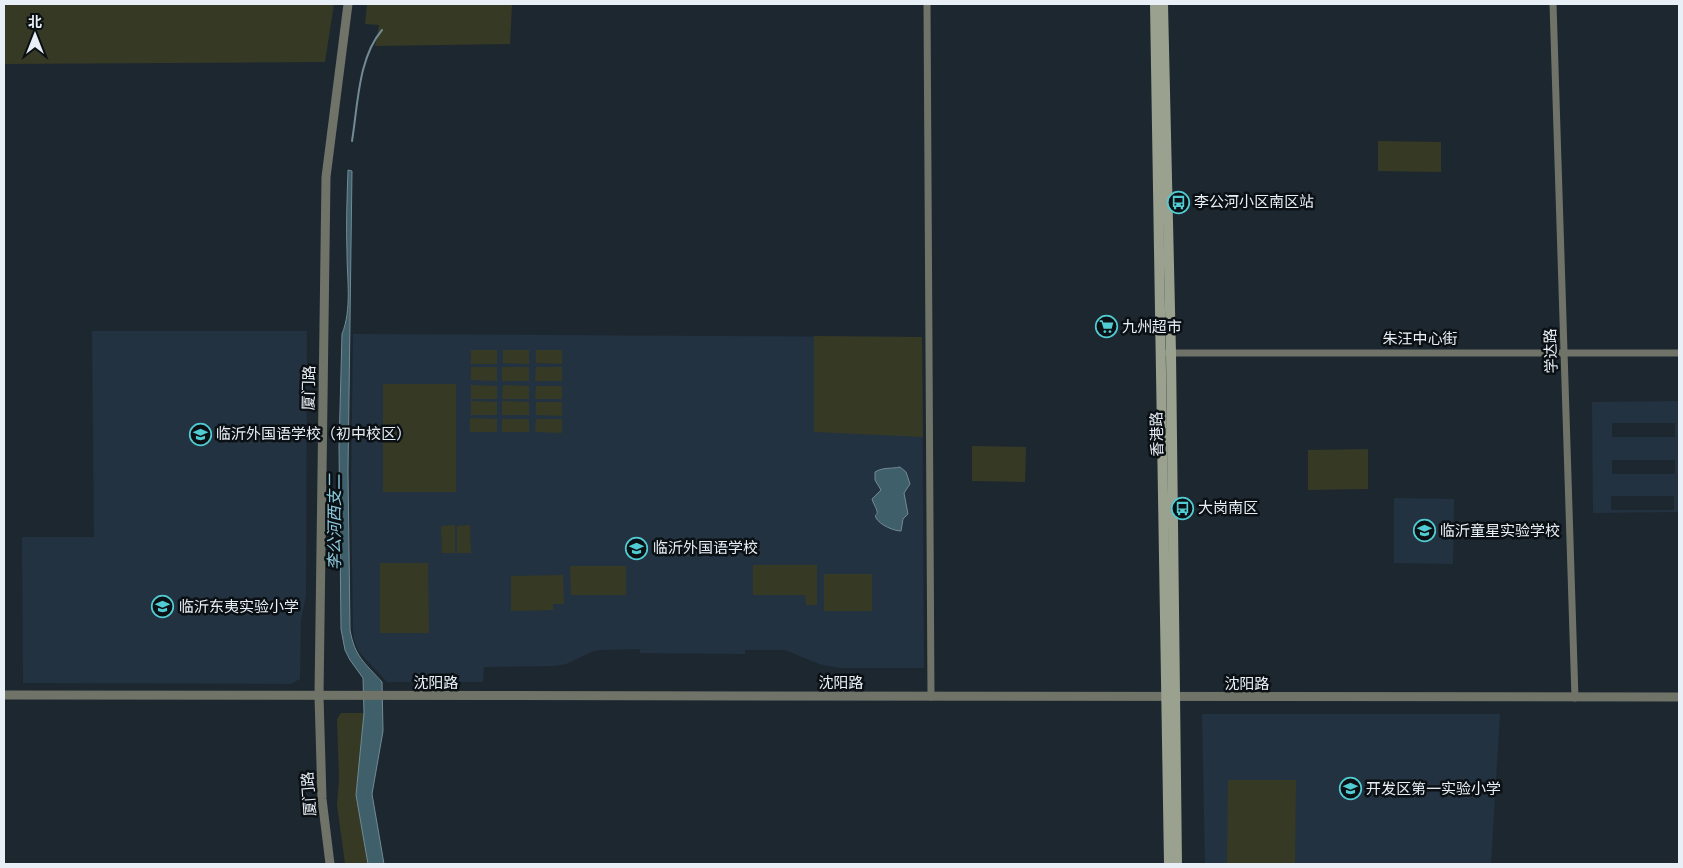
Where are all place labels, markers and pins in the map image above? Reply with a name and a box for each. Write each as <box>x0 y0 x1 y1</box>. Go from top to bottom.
bus stop icon: 李公河小区南区站 <box>1166 190 1190 214</box>
place label: 李公河小区南区站 <box>1194 193 1314 211</box>
supermarket icon: 九州超市 <box>1094 315 1118 339</box>
place label: 九州超市 <box>1122 318 1182 336</box>
school or university icon: 临沂外国语学校（初中校区） <box>188 422 212 446</box>
place label: 临沂外国语学校（初中校区） <box>216 425 411 443</box>
bus stop icon: 大岗南区 <box>1170 496 1194 520</box>
place label: 大岗南区 <box>1198 499 1258 517</box>
school or university icon: 临沂童星实验学校 <box>1412 519 1436 543</box>
place label: 临沂童星实验学校 <box>1440 522 1560 540</box>
school or university icon: 临沂外国语学校 <box>625 536 649 560</box>
place label: 临沂外国语学校 <box>653 539 758 557</box>
school or university icon: 临沂东夷实验小学 <box>151 595 175 619</box>
place label: 临沂东夷实验小学 <box>179 598 299 616</box>
school or university icon: 开发区第一实验小学 <box>1338 777 1362 801</box>
place label: 开发区第一实验小学 <box>1366 780 1501 798</box>

